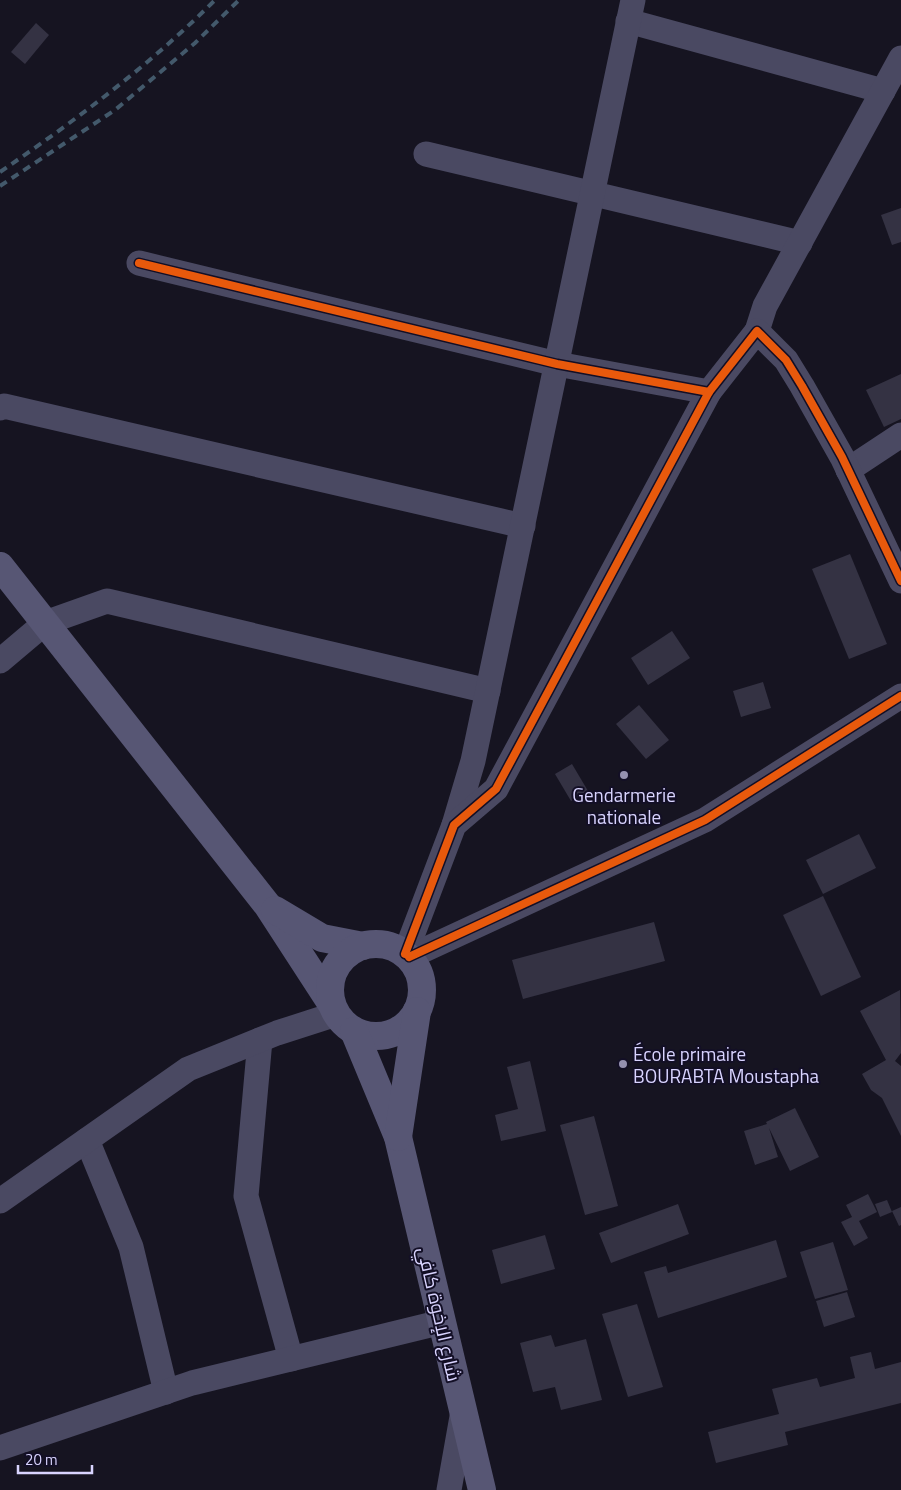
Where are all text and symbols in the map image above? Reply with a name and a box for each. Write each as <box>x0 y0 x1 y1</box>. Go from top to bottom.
marker: Gendarmerie nationale <box>618 769 630 781</box>
place label: Gendarmerie nationale <box>572 780 676 831</box>
place label: École primaire BOURABTA Moustapha <box>633 1039 820 1090</box>
marker: École primaire BOURABTA Moustapha <box>617 1058 629 1070</box>
street label: شارع الإخوة كافي <box>409 1244 470 1384</box>
scale bar <box>18 1442 91 1474</box>
text: 20 m <box>25 1448 58 1471</box>

